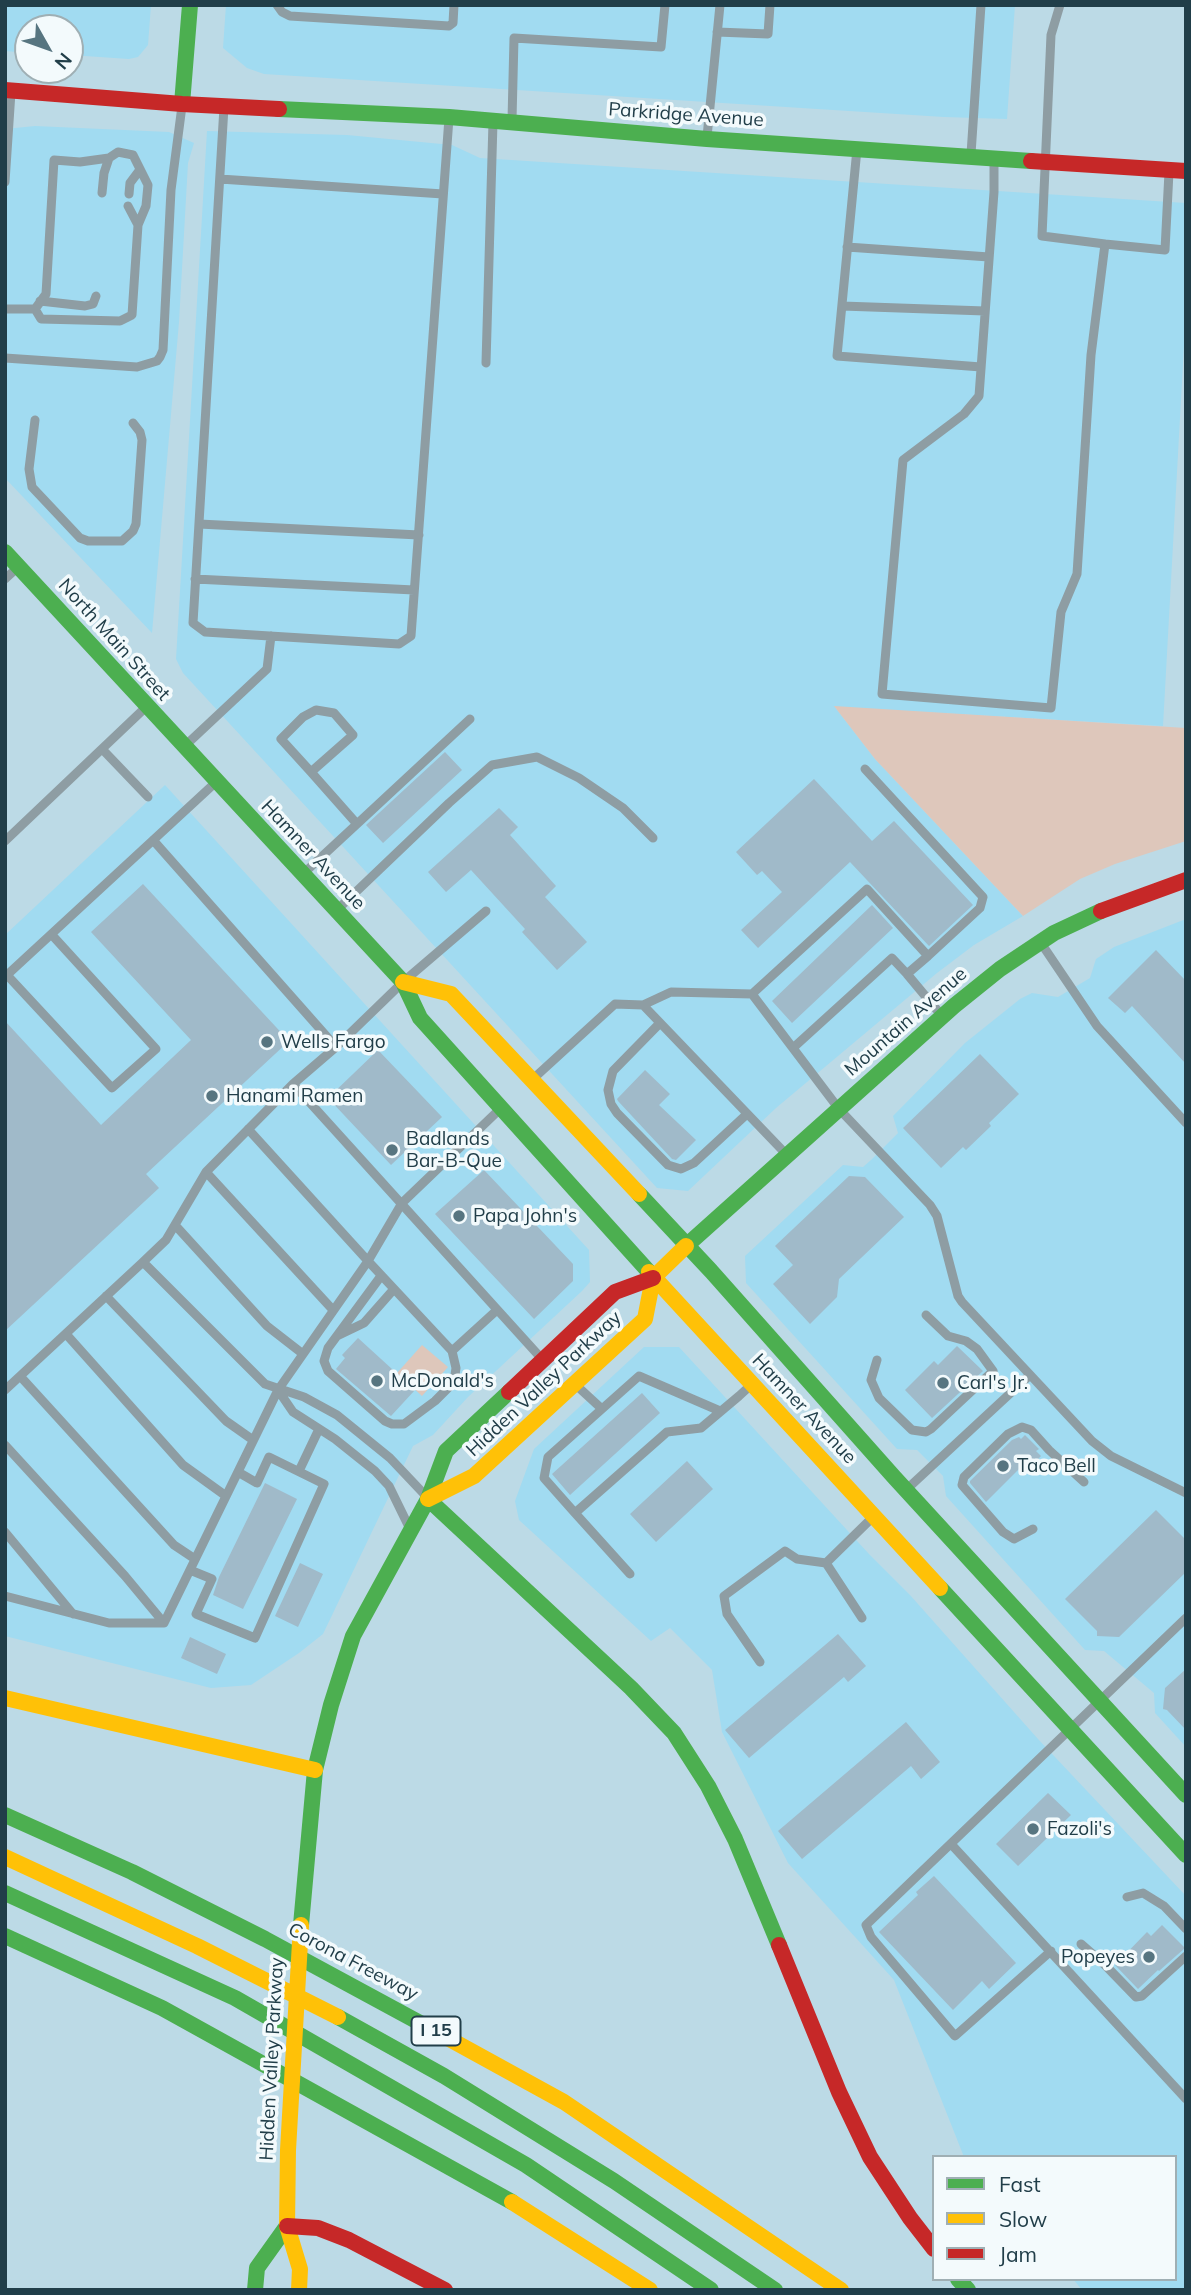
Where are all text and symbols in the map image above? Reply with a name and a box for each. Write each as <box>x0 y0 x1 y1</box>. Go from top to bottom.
north arrow <box>14 14 84 84</box>
text: N <box>50 48 77 74</box>
street label: Parkridge Avenue <box>608 98 764 132</box>
street label: North Main Street <box>53 574 175 706</box>
street label: Hamner Avenue <box>256 795 370 915</box>
street label: Mountain Avenue <box>840 963 972 1081</box>
place label: Wells Fargo <box>281 1031 386 1053</box>
marker: Wells Fargo <box>259 1034 275 1050</box>
place label: Hanami Ramen <box>226 1085 363 1107</box>
marker: Hanami Ramen <box>204 1088 220 1104</box>
place label: Badlands Bar-B-Que <box>406 1128 502 1172</box>
marker: Badlands Bar-B-Que <box>384 1142 400 1158</box>
place label: Papa John's <box>473 1205 577 1227</box>
marker: Papa John's <box>451 1208 467 1224</box>
street label: Hidden Valley Parkway <box>462 1306 626 1462</box>
street label: Hamner Avenue <box>747 1349 861 1469</box>
place label: McDonald's <box>391 1370 494 1392</box>
place label: Carl's Jr. <box>957 1372 1028 1394</box>
marker: McDonald's <box>369 1373 385 1389</box>
marker: Carl's Jr. <box>935 1375 951 1391</box>
place label: Taco Bell <box>1017 1455 1096 1477</box>
marker: Taco Bell <box>995 1458 1011 1474</box>
place label: Fazoli's <box>1047 1818 1112 1840</box>
marker: Fazoli's <box>1025 1821 1041 1837</box>
street label: Corona Freeway <box>284 1918 422 2006</box>
place label: Popeyes <box>1061 1946 1135 1968</box>
marker: Popeyes <box>1141 1949 1157 1965</box>
street label: Hidden Valley Parkway <box>255 1957 289 2161</box>
road number: I 15 <box>412 2017 460 2046</box>
legend <box>932 2155 1177 2281</box>
text: Fast <box>999 2171 1041 2197</box>
text: Slow <box>999 2206 1047 2232</box>
text: Jam <box>999 2241 1037 2267</box>

